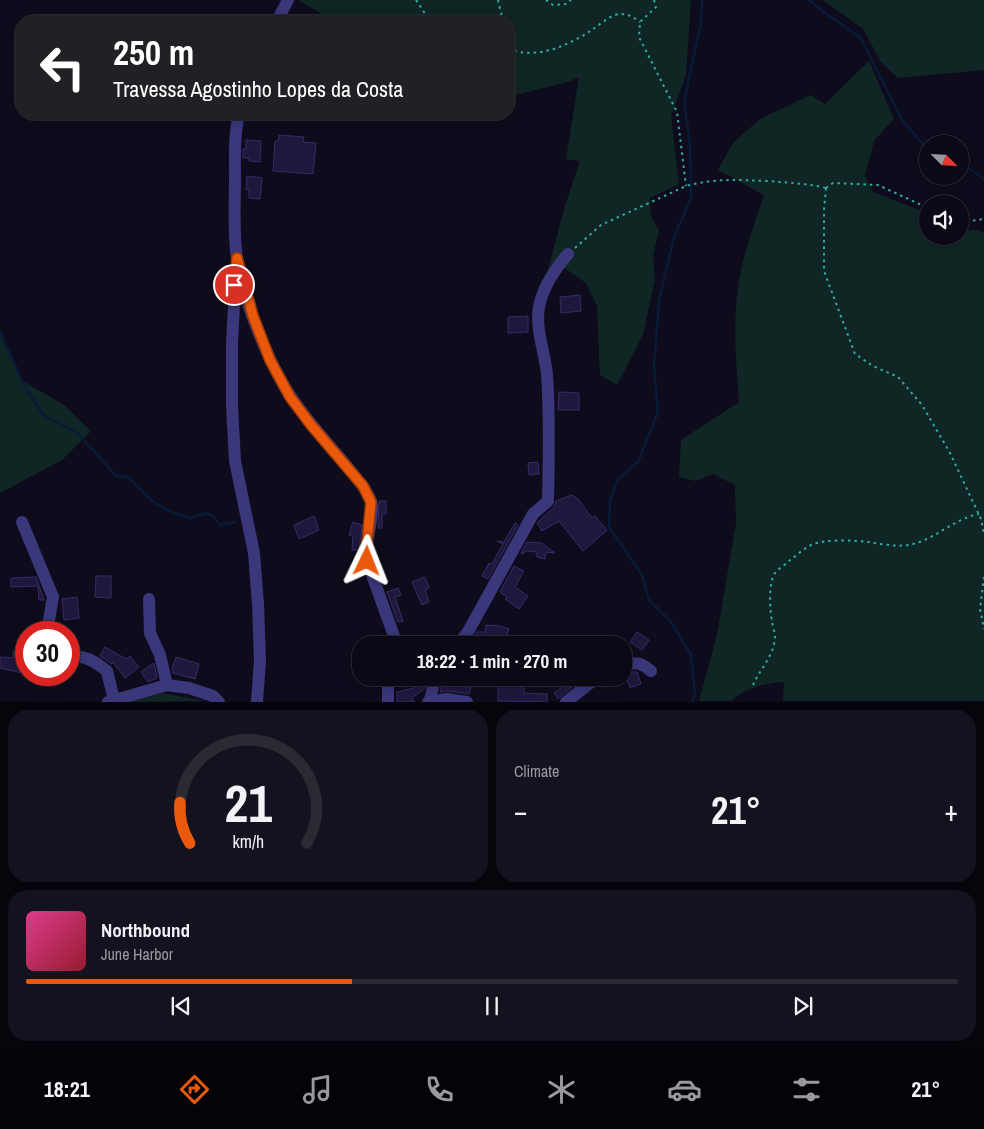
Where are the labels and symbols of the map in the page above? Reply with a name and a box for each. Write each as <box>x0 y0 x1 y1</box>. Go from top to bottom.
north arrow <box>919 135 969 185</box>
pin <box>213 264 255 306</box>
position arrow <box>340 534 392 586</box>
speed limit sign: 30 <box>15 621 80 686</box>

